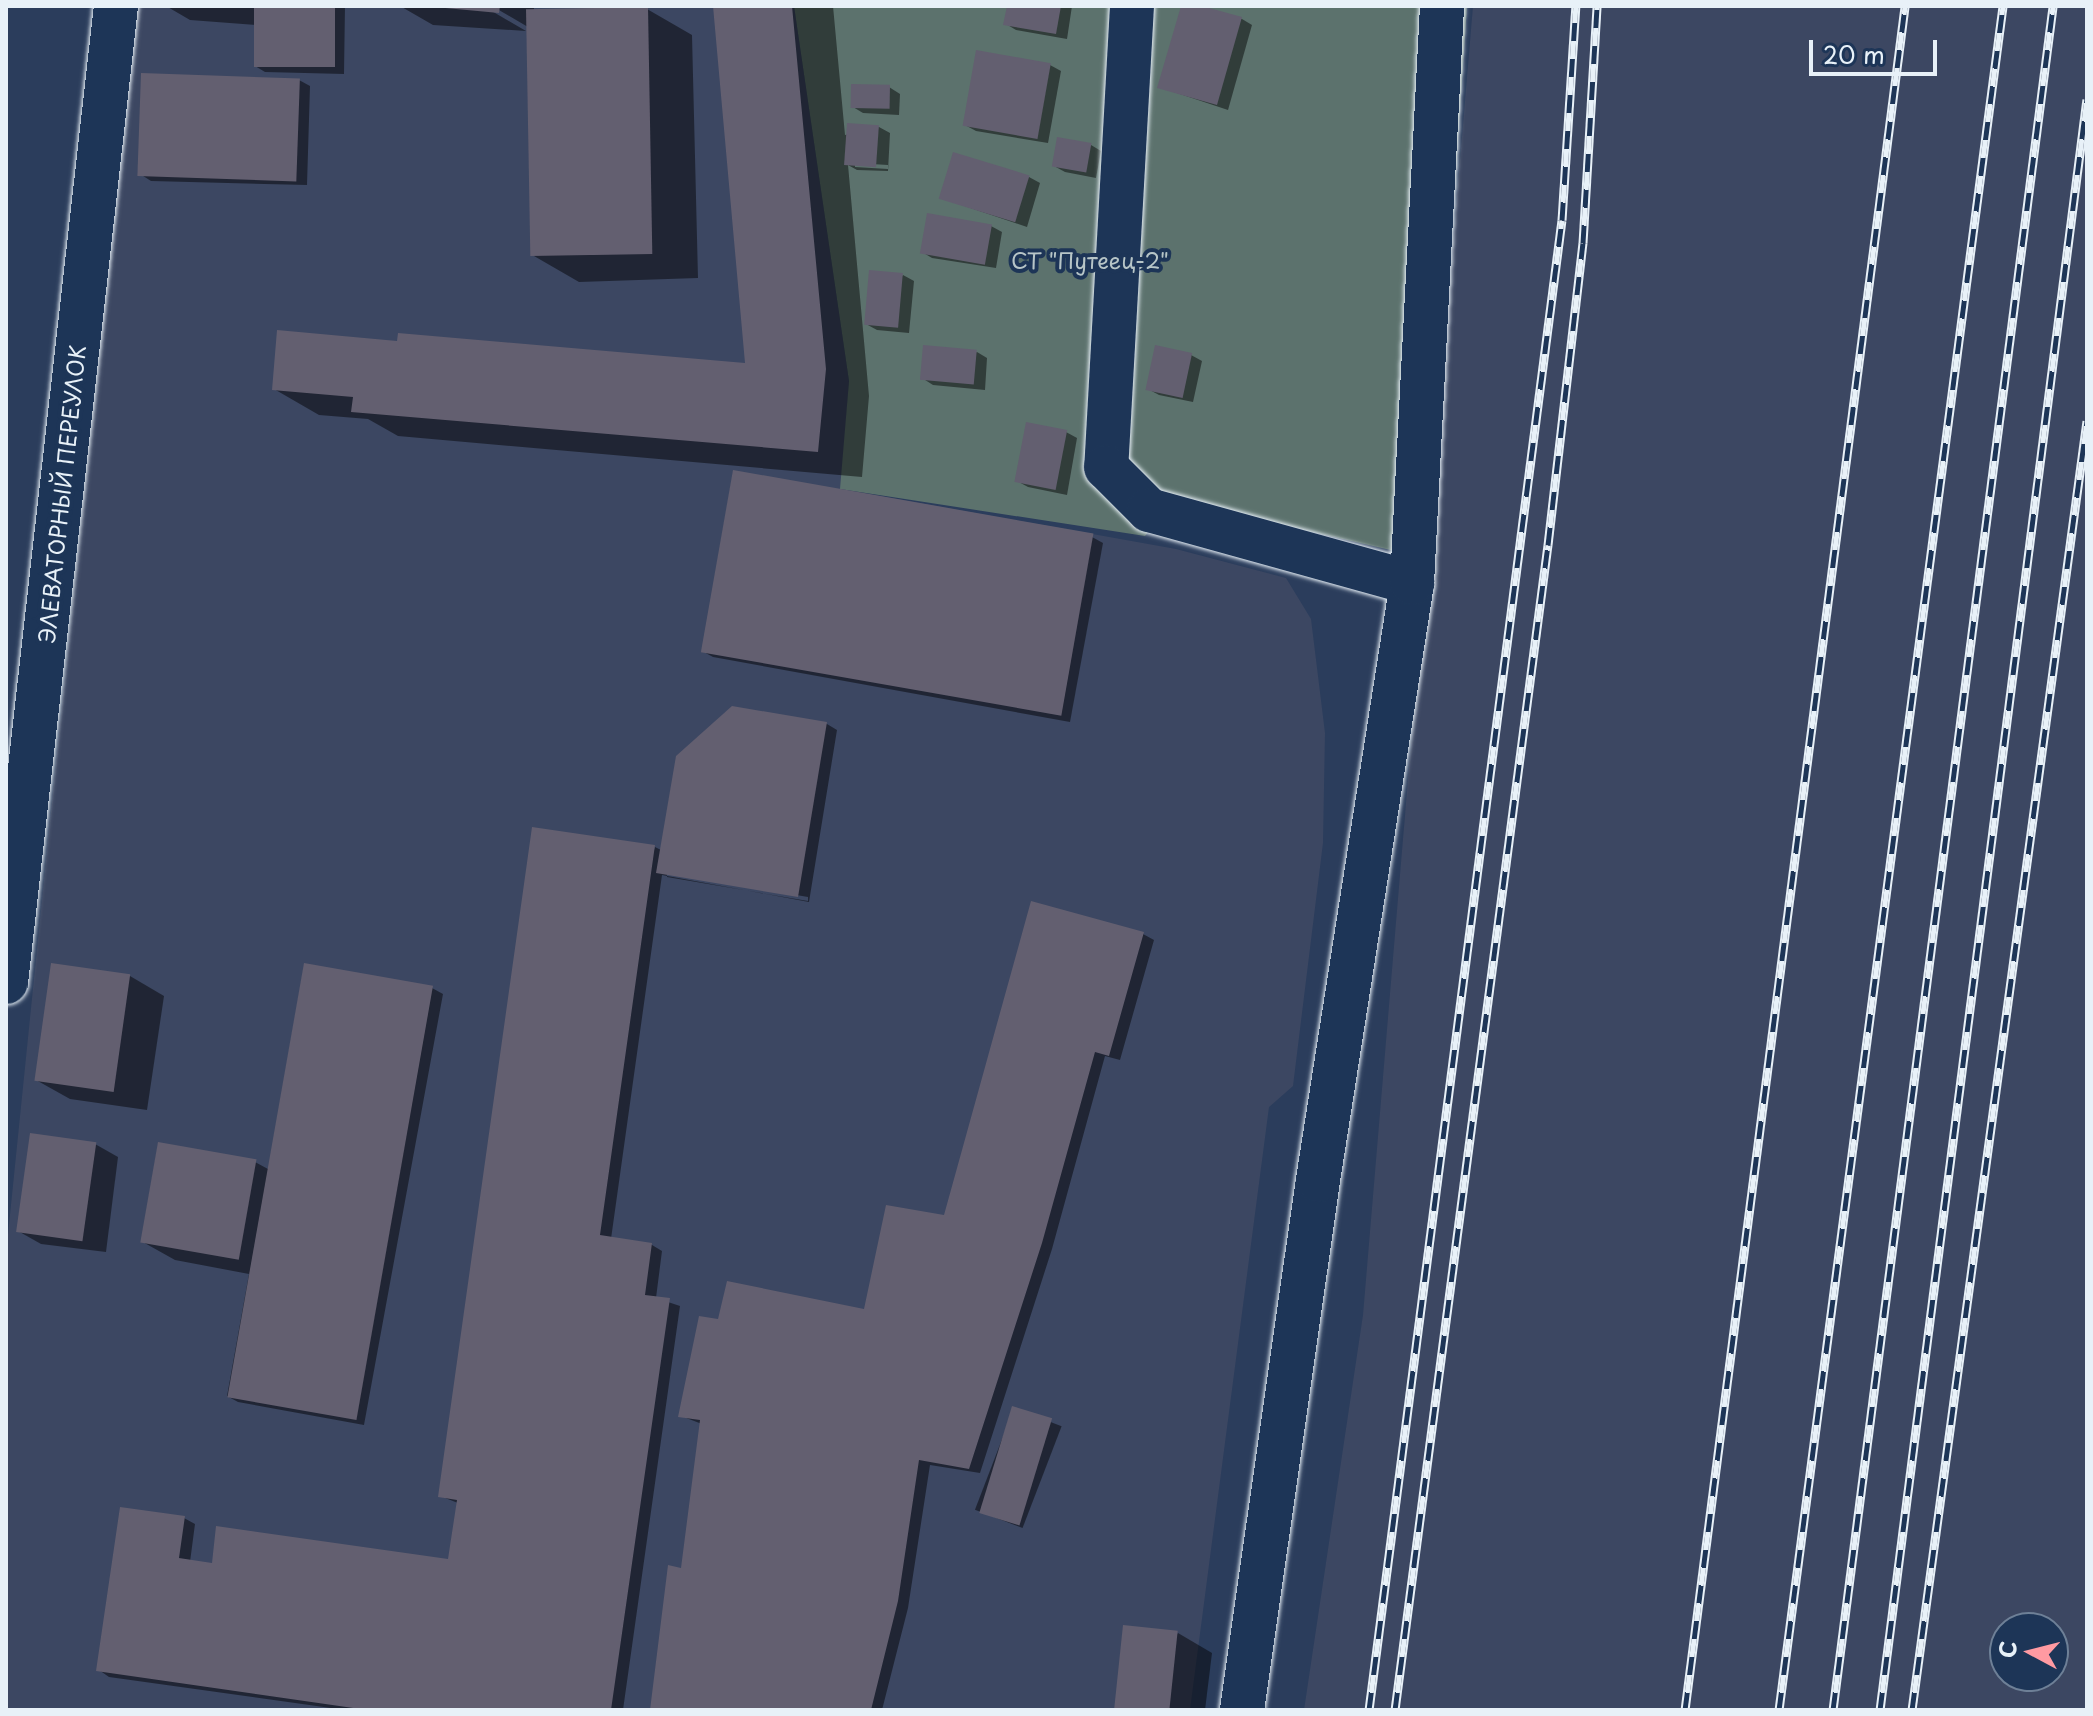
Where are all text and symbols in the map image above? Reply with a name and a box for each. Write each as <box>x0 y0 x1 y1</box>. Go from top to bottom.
scale bar <box>1813 24 1941 74</box>
text: 20 m <box>1823 36 1885 72</box>
park label: СТ "Путеец-2" <box>1011 247 1169 273</box>
street label: ЭЛЕВАТОРНЫЙ ПЕРЕУЛОК <box>32 343 90 645</box>
north arrow <box>1989 1612 2069 1692</box>
text: С <box>1989 1639 2024 1659</box>

